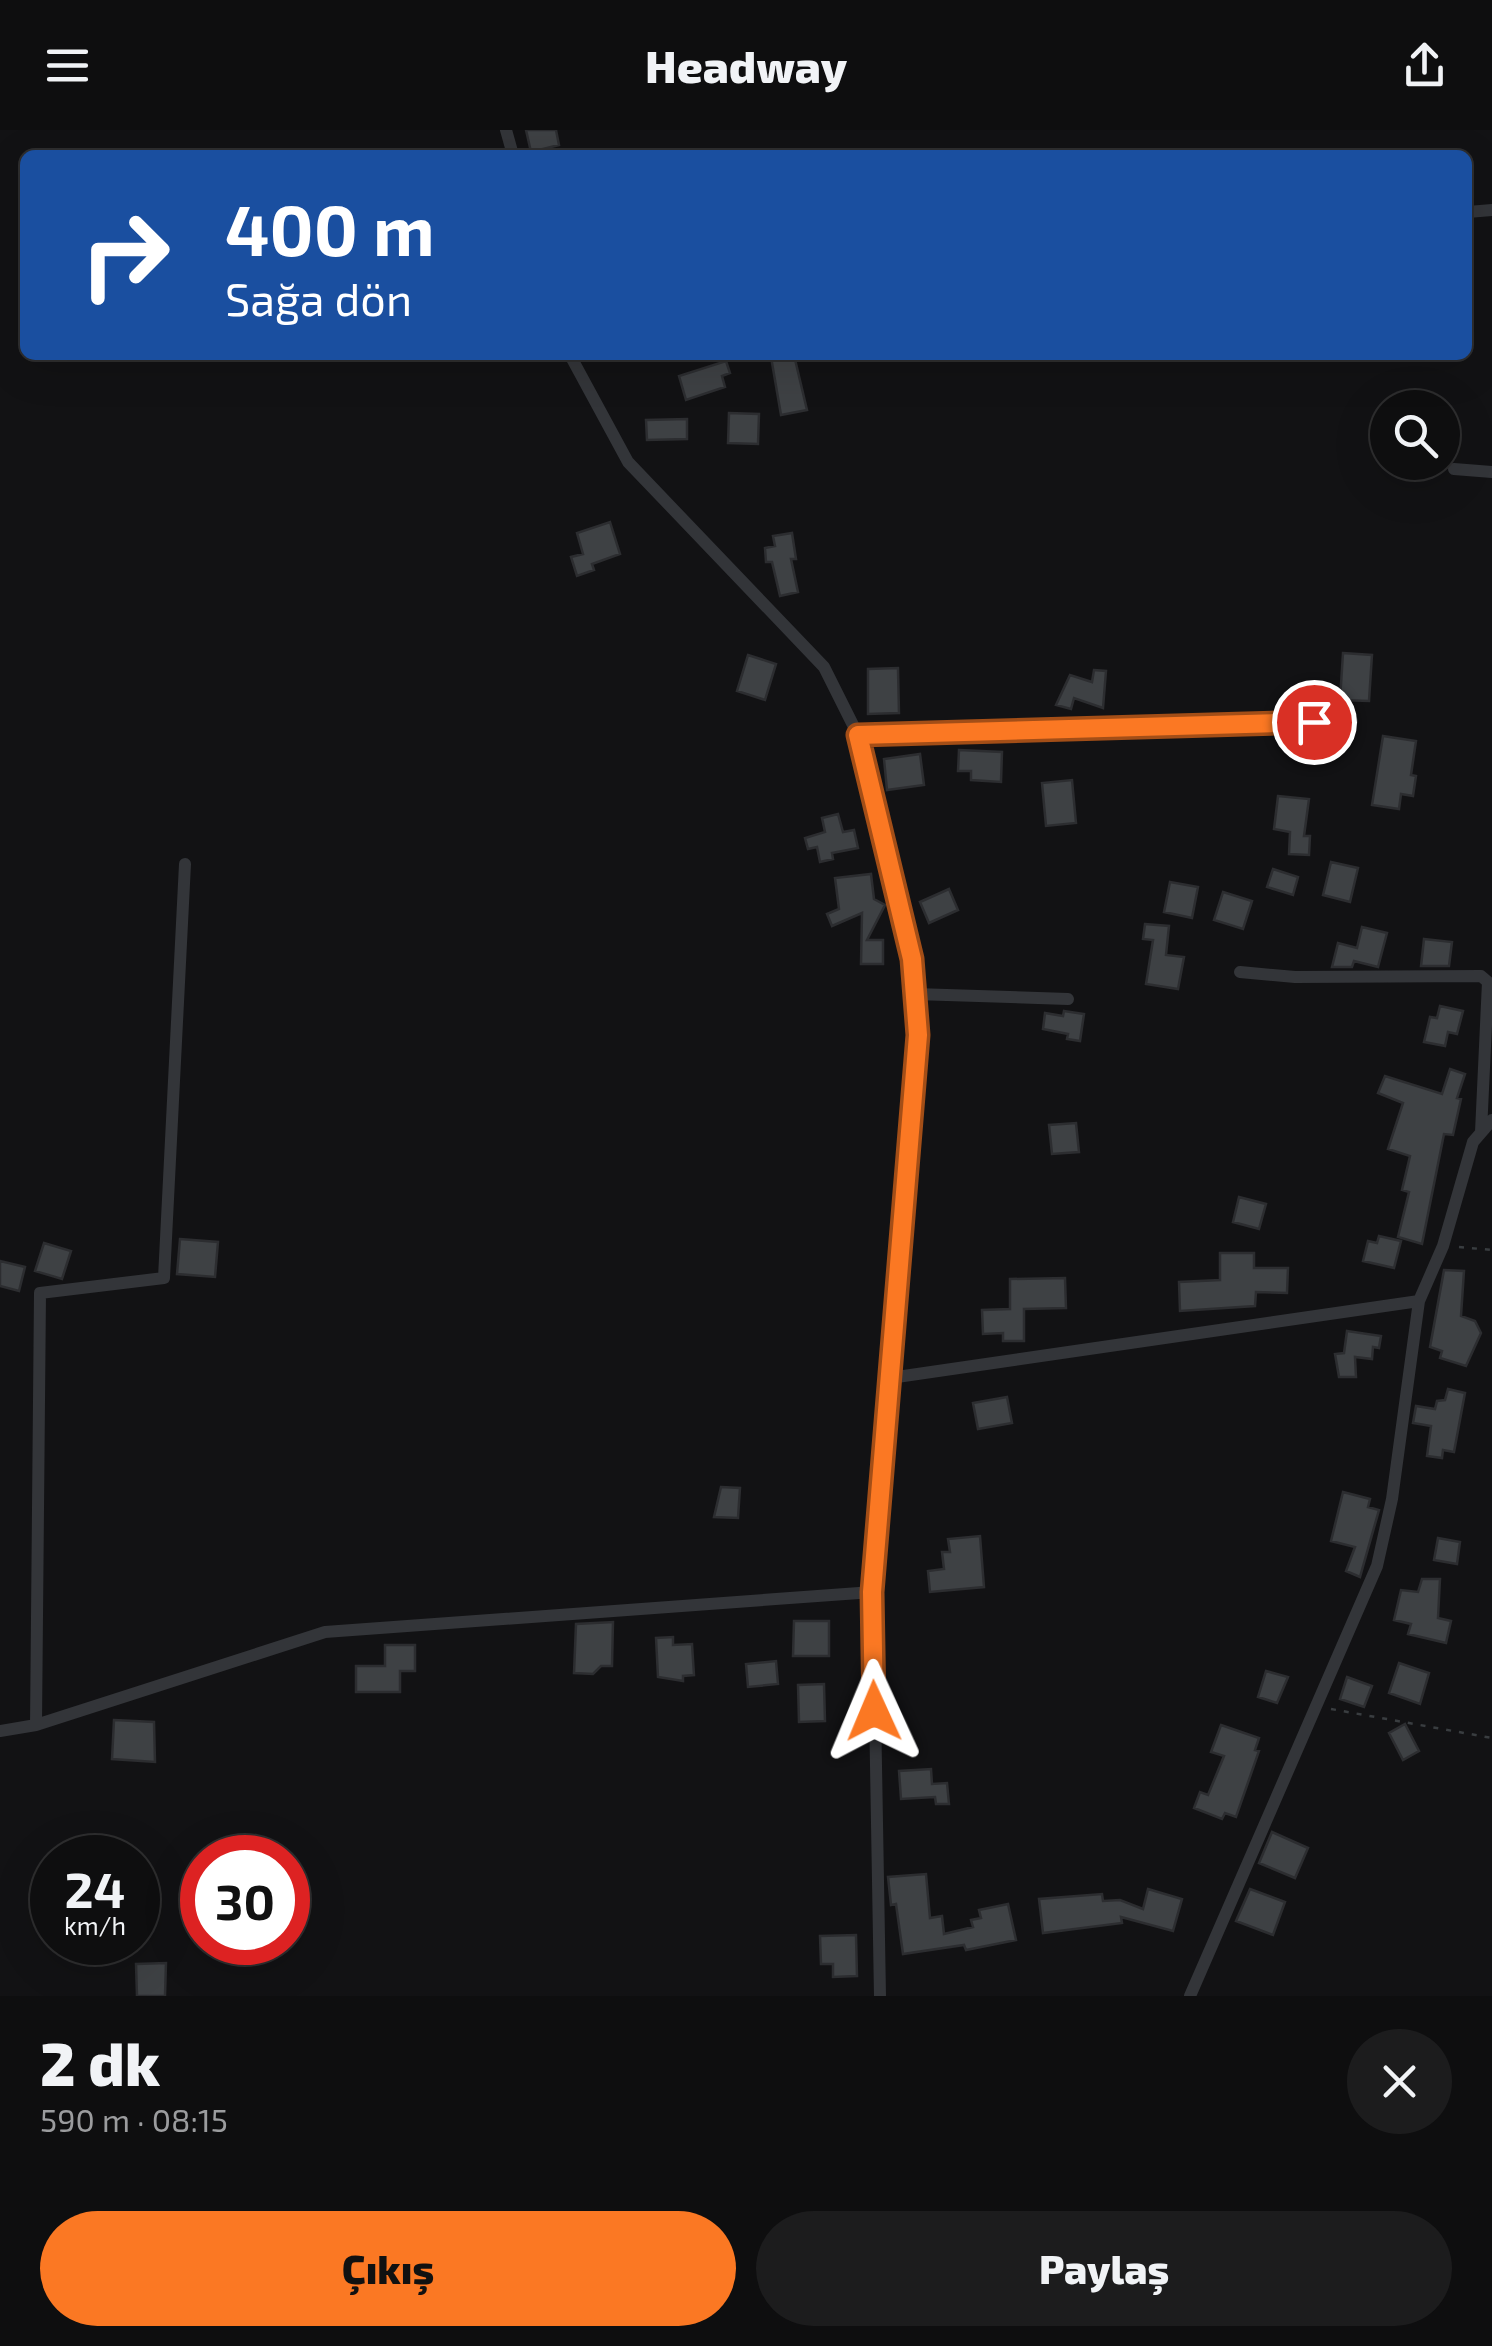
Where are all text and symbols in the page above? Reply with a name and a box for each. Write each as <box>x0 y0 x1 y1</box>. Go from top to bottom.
icon: menu <box>40 38 95 93</box>
text: Headway <box>645 38 847 92</box>
icon: share <box>1397 38 1452 93</box>
text: 400 m <box>225 186 435 270</box>
icon: right <box>60 190 190 320</box>
text: Sağa dön <box>225 271 412 325</box>
map controls <box>1370 390 1460 480</box>
button: search <box>1370 390 1460 480</box>
pin <box>1272 680 1357 765</box>
icon: arrive <box>1287 695 1342 750</box>
position arrow <box>822 1659 926 1763</box>
speed limit sign: 30 <box>180 1835 310 1965</box>
text: 24 <box>65 1858 125 1918</box>
text: km/h <box>64 1910 126 1940</box>
text: 2 dk <box>40 2026 160 2098</box>
button: close <box>1347 2029 1452 2134</box>
text: 590 m · 08:15 <box>40 2100 228 2138</box>
button: Çıkış <box>40 2211 736 2326</box>
button: Paylaş <box>756 2211 1452 2326</box>

